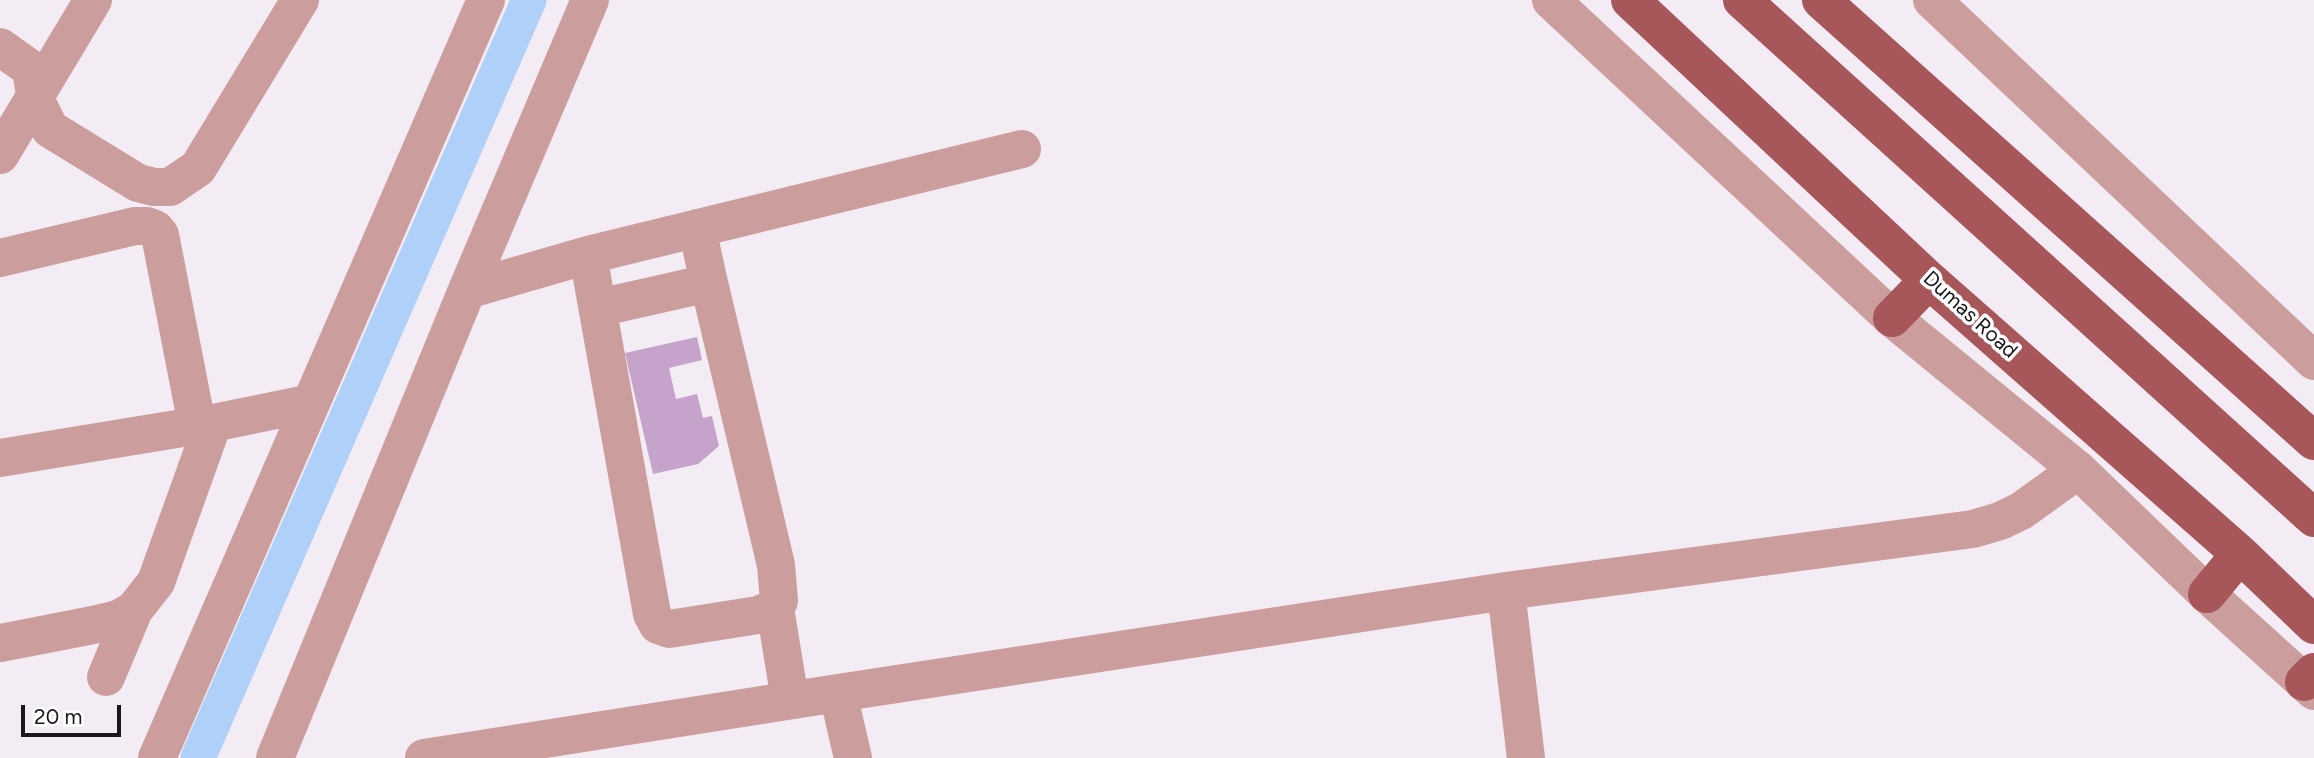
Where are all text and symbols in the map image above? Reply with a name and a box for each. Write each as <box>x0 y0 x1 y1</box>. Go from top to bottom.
street label: Dumas Road <box>1918 266 2022 364</box>
scale bar <box>24 692 124 736</box>
text: 20 m <box>34 704 82 729</box>

